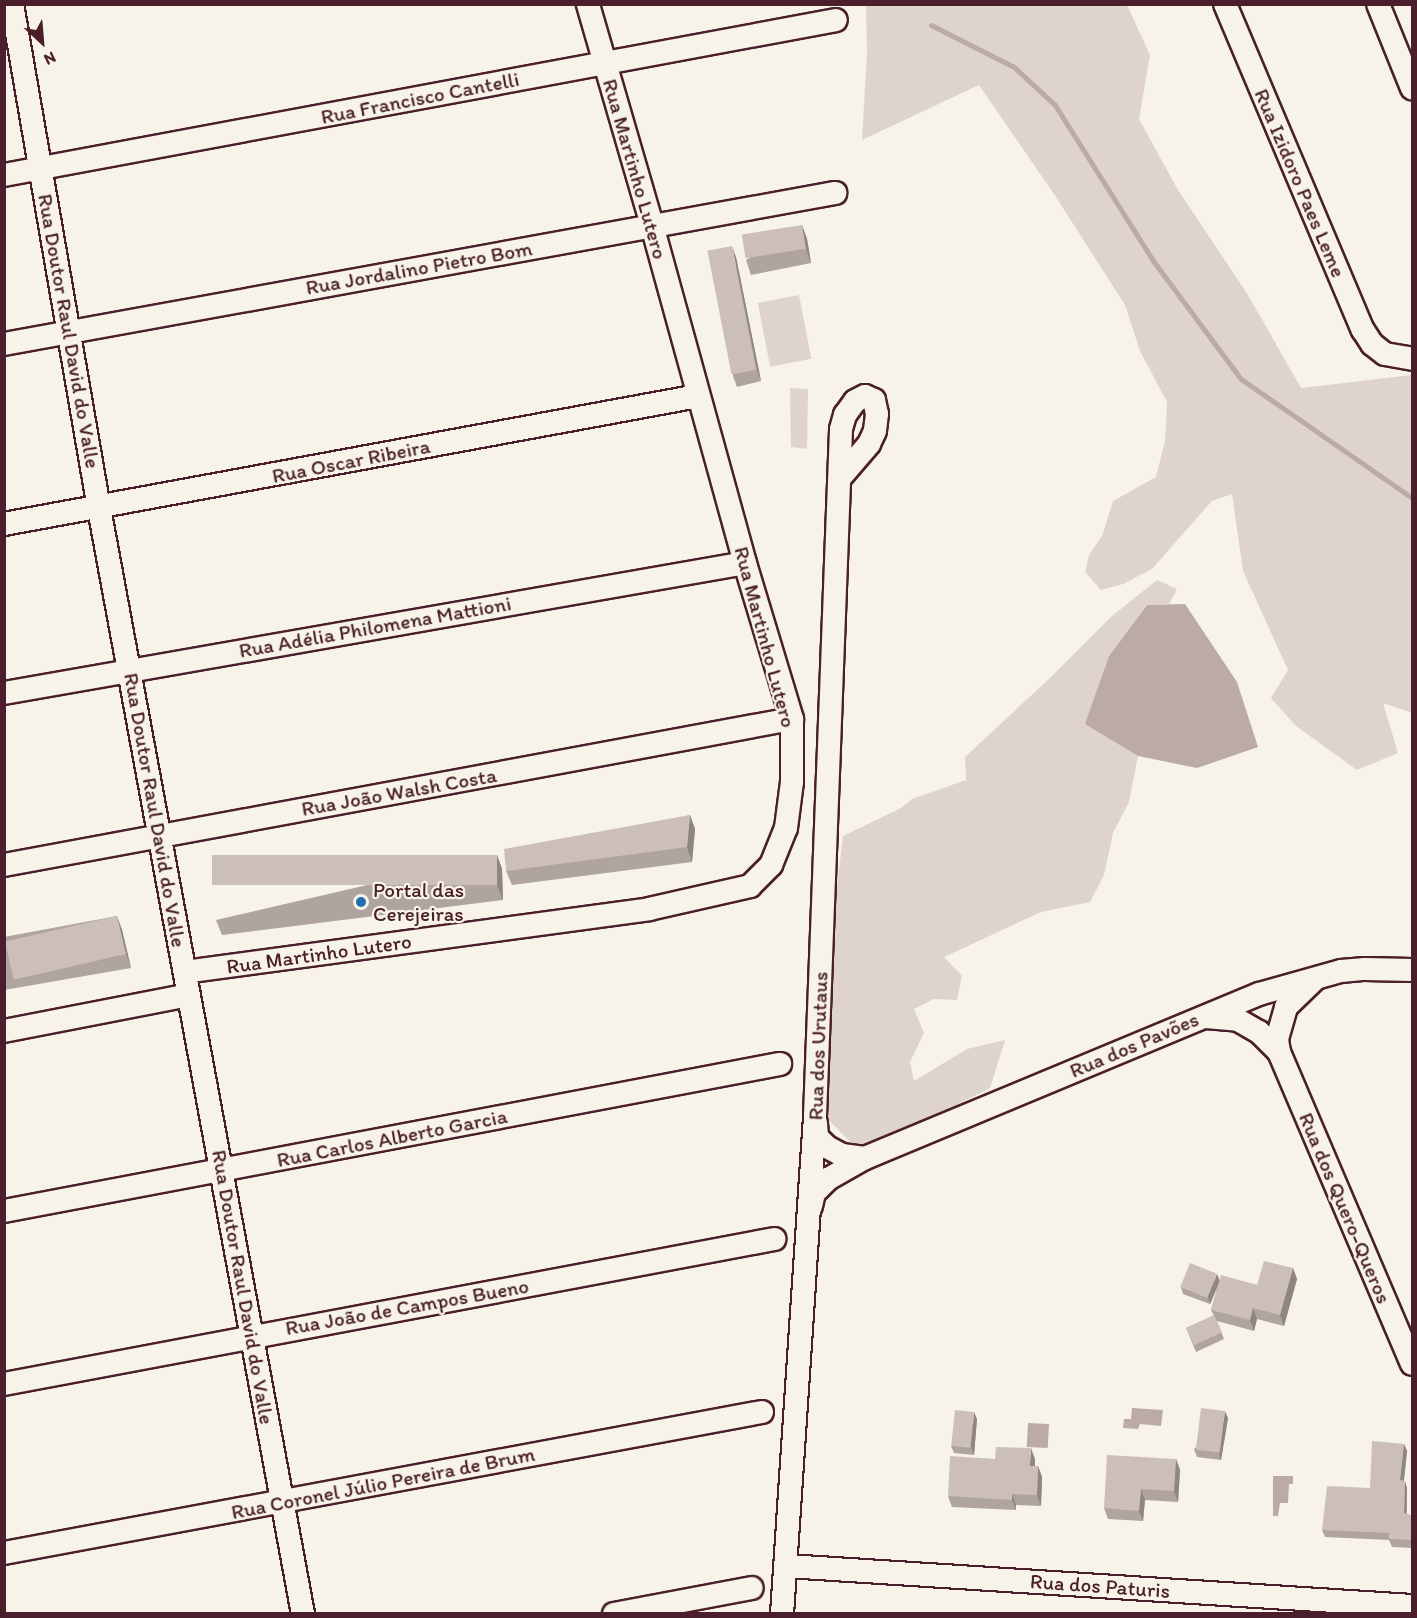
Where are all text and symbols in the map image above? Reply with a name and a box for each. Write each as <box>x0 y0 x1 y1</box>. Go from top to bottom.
north arrow <box>12 12 72 72</box>
text: N <box>41 48 59 70</box>
street label: Rua Francisco Cantelli <box>319 66 521 130</box>
street label: Rua Martinho Lutero <box>597 76 673 262</box>
street label: Rua Izidoro Paes Leme <box>1249 85 1351 281</box>
street label: Rua Doutor Raul David do Valle <box>32 191 106 471</box>
street label: Rua Jordalino Pietro Bom <box>304 236 534 300</box>
street label: Rua Oscar Ribeira <box>270 433 432 489</box>
street label: Rua Martinho Lutero <box>729 544 801 730</box>
street label: Rua Adélia Philomena Mattioni <box>236 591 514 663</box>
street label: Rua Doutor Raul David do Valle <box>118 670 192 950</box>
street label: Rua João Walsh Costa <box>300 762 498 822</box>
place label: Portal das Cerejeiras <box>373 877 464 927</box>
marker: Portal das Cerejeiras <box>354 895 368 909</box>
street label: Rua Martinho Lutero <box>225 929 413 979</box>
street label: Rua dos Urutaus <box>803 971 833 1121</box>
street label: Rua dos Pavões <box>1066 1006 1202 1084</box>
street label: Rua Carlos Alberto Garcia <box>275 1103 509 1173</box>
street label: Rua dos Quero-Queros <box>1293 1109 1397 1307</box>
street label: Rua Doutor Raul David do Valle <box>206 1147 280 1427</box>
street label: Rua João de Campos Bueno <box>283 1273 531 1341</box>
street label: Rua Coronel Júlio Pereira de Brum <box>229 1441 537 1525</box>
street label: Rua dos Paturis <box>1029 1569 1171 1603</box>

